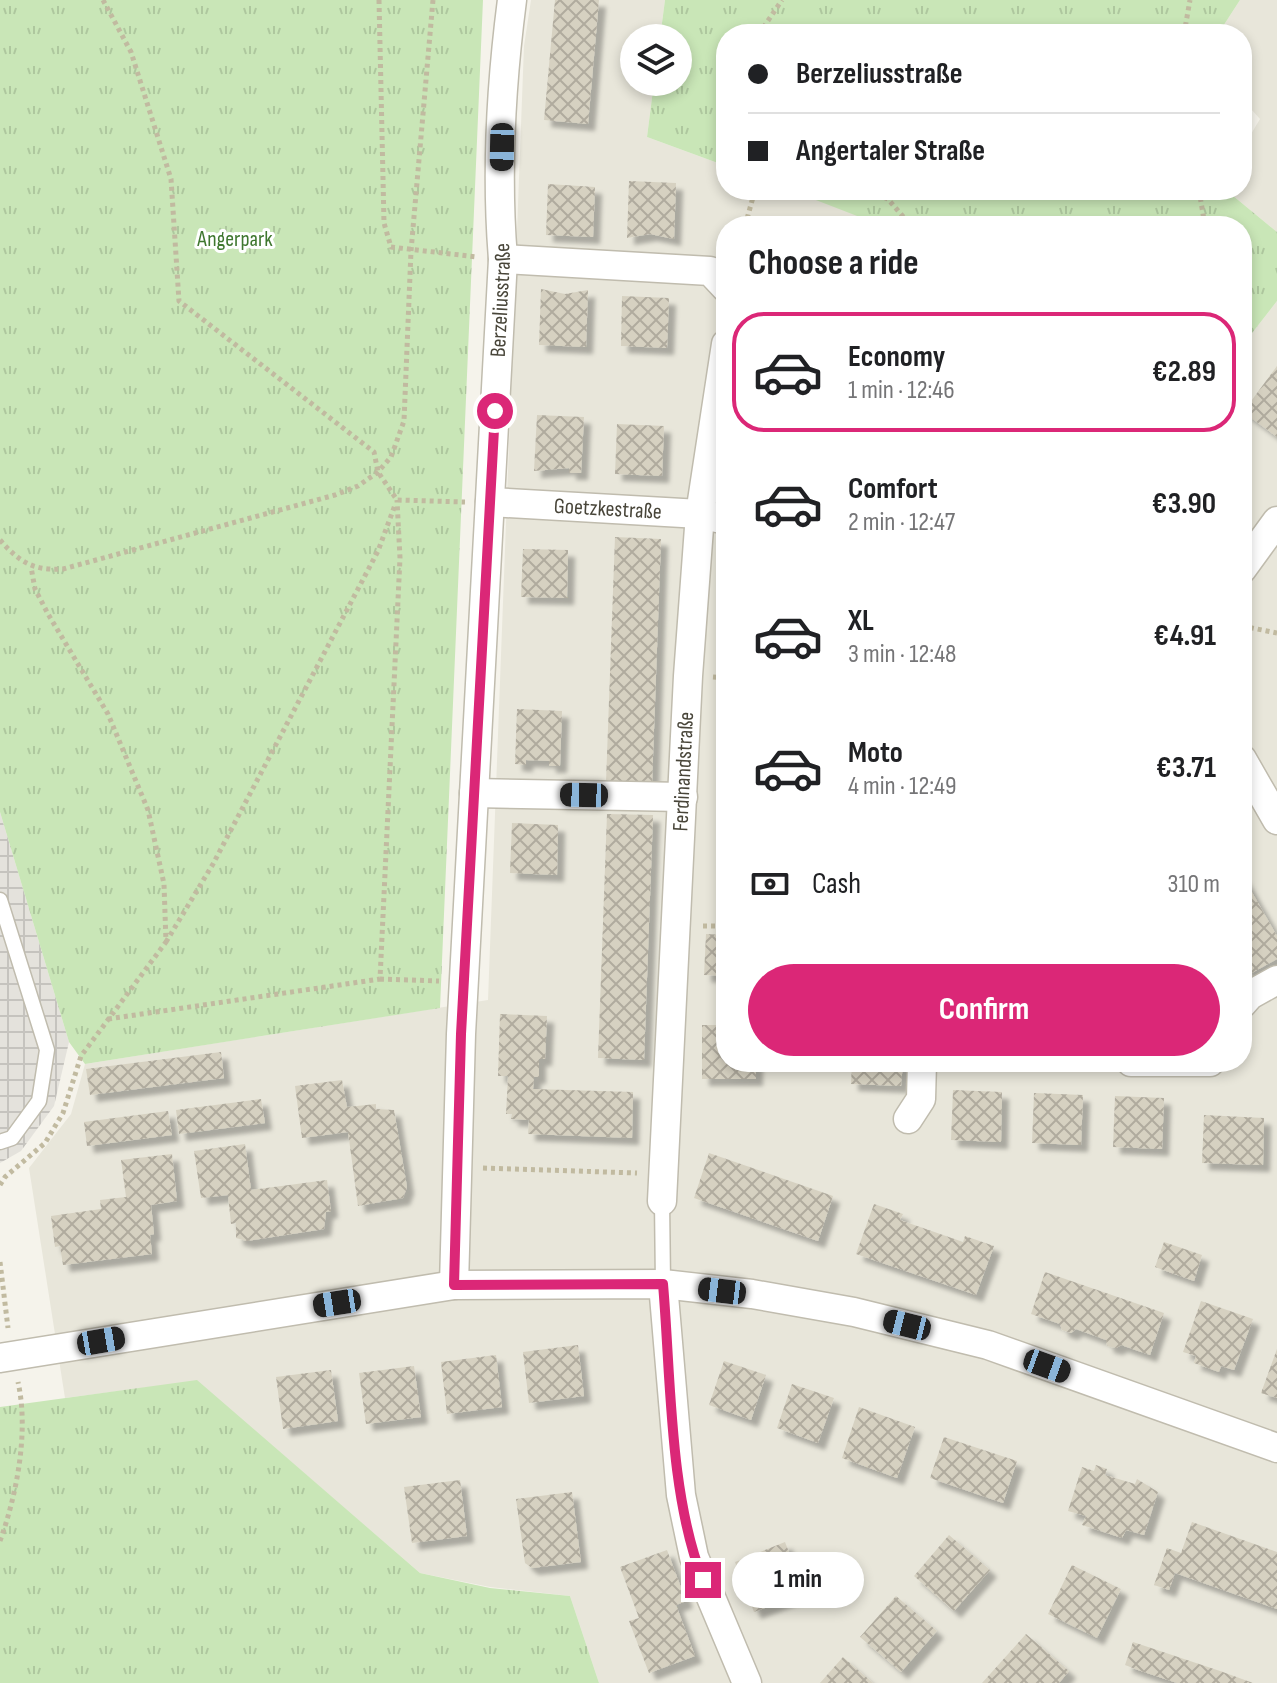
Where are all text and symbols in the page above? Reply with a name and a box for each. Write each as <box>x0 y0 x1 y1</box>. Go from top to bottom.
map controls <box>620 24 692 96</box>
button: layers <box>620 24 692 96</box>
text: Berzeliusstraße <box>796 56 963 92</box>
car <box>490 123 514 171</box>
text: Angertaler Straße <box>796 133 985 169</box>
park label: Angerpark <box>196 226 273 253</box>
street label: Berzeliusstraße <box>484 242 517 358</box>
text: Choose a ride <box>748 242 919 285</box>
icon: car <box>752 336 824 408</box>
text: Economy <box>848 339 945 375</box>
text: €2.89 <box>1152 354 1216 390</box>
text: 1 min · 12:46 <box>848 375 955 406</box>
route start <box>477 393 513 429</box>
icon: car <box>752 468 824 540</box>
text: Comfort <box>848 471 938 507</box>
text: €3.90 <box>1152 486 1216 522</box>
street label: Goetzkestraße <box>553 492 662 525</box>
text: 2 min · 12:47 <box>848 507 955 538</box>
icon: car <box>752 600 824 672</box>
text: XL <box>848 603 874 639</box>
text: €4.91 <box>1153 618 1216 654</box>
text: 3 min · 12:48 <box>848 639 956 670</box>
street label: Ferdinandstraße <box>667 711 700 832</box>
icon: car <box>752 732 824 804</box>
text: Moto <box>848 735 903 771</box>
text: €3.71 <box>1156 750 1216 786</box>
text: 4 min · 12:49 <box>848 771 957 802</box>
car <box>560 783 608 807</box>
icon: cash <box>748 862 792 906</box>
text: Cash <box>812 866 861 902</box>
text: 310 m <box>1168 869 1220 900</box>
button: Confirm <box>748 964 1220 1056</box>
car <box>697 1276 747 1306</box>
car <box>311 1287 363 1319</box>
car <box>881 1308 933 1342</box>
car <box>75 1325 127 1357</box>
car <box>1020 1347 1074 1385</box>
callout: 1 min <box>731 1552 863 1608</box>
route end <box>685 1562 721 1598</box>
text: 1 min <box>774 1564 822 1595</box>

